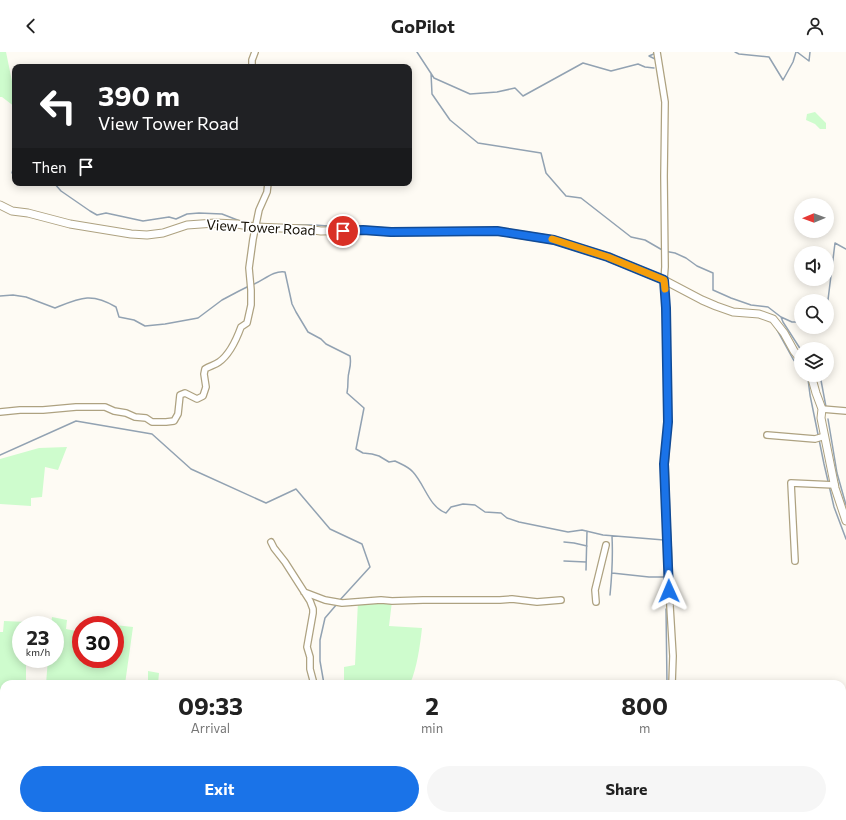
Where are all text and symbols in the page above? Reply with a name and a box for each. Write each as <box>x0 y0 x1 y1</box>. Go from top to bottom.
icon: back <box>20 15 42 37</box>
text: GoPilot <box>391 15 455 37</box>
icon: person <box>804 15 826 37</box>
text: 390 m <box>98 78 180 112</box>
icon: left <box>32 80 84 132</box>
text: View Tower Road <box>98 112 239 134</box>
icon: arrive <box>75 156 97 178</box>
text: Then <box>32 158 67 176</box>
north arrow <box>794 198 834 238</box>
map controls <box>794 198 834 382</box>
pin <box>326 214 360 248</box>
street label: View Tower Road <box>206 216 316 238</box>
icon: arrive <box>332 220 354 242</box>
button: sound <box>794 246 834 286</box>
button: search <box>794 294 834 334</box>
button: layers <box>794 342 834 382</box>
position arrow <box>648 570 690 612</box>
speed limit sign: 30 <box>72 616 124 668</box>
text: 23 <box>26 625 50 649</box>
text: km/h <box>26 646 50 658</box>
text: 09:33 <box>178 691 243 720</box>
text: 2 <box>425 691 439 720</box>
text: 800 <box>621 691 668 720</box>
text: Arrival <box>191 720 230 736</box>
text: min <box>421 720 443 736</box>
text: m <box>639 720 650 736</box>
button: Exit <box>20 766 419 812</box>
button: Share <box>427 766 826 812</box>

